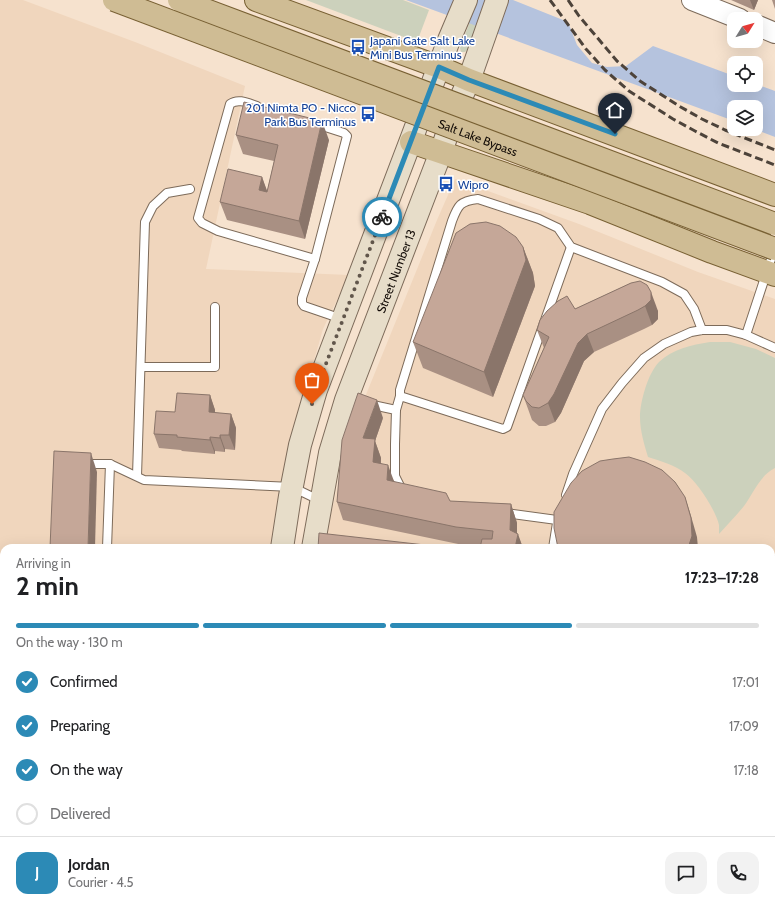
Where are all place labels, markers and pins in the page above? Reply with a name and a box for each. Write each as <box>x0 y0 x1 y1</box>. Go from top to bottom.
place label: Japani Gate Salt Lake Mini Bus Terminus <box>369 33 475 62</box>
bus stop icon: Japani Gate Salt Lake Mini Bus Terminus <box>349 38 367 56</box>
pin <box>598 93 632 134</box>
place label: 201 Nimta PO - Nicco Park Bus Terminus <box>246 100 356 129</box>
bus stop icon: 201 Nimta PO - Nicco Park Bus Terminus <box>359 105 377 123</box>
bus stop icon: Wipro <box>437 175 455 193</box>
place label: Wipro <box>458 177 489 192</box>
pin <box>295 363 329 404</box>

